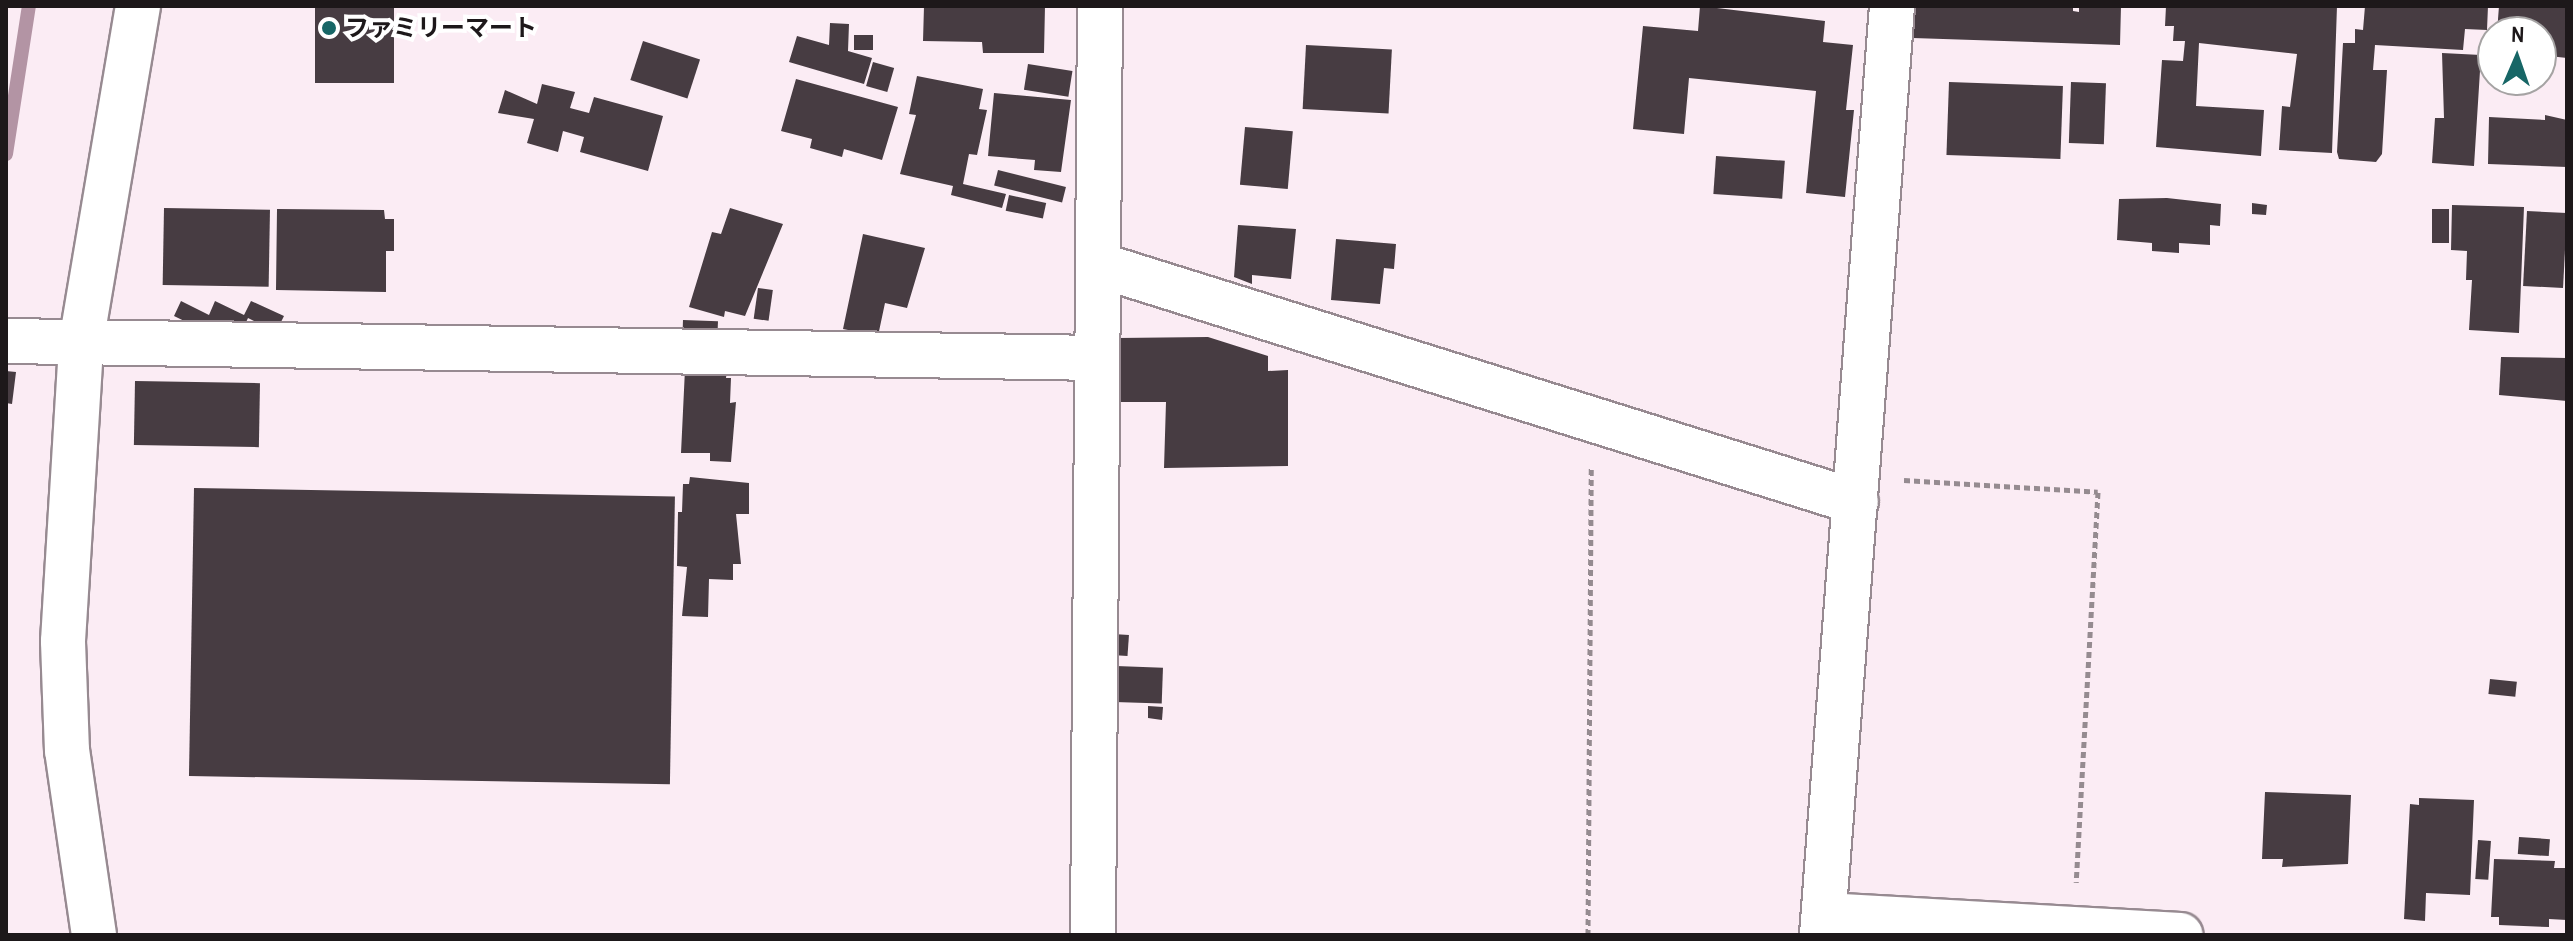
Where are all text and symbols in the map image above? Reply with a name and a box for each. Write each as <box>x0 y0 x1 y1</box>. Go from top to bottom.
place label: ファミリーマート <box>345 14 537 42</box>
north arrow <box>2477 16 2557 96</box>
marker: ファミリーマート <box>320 19 338 37</box>
text: N <box>2511 19 2525 49</box>

